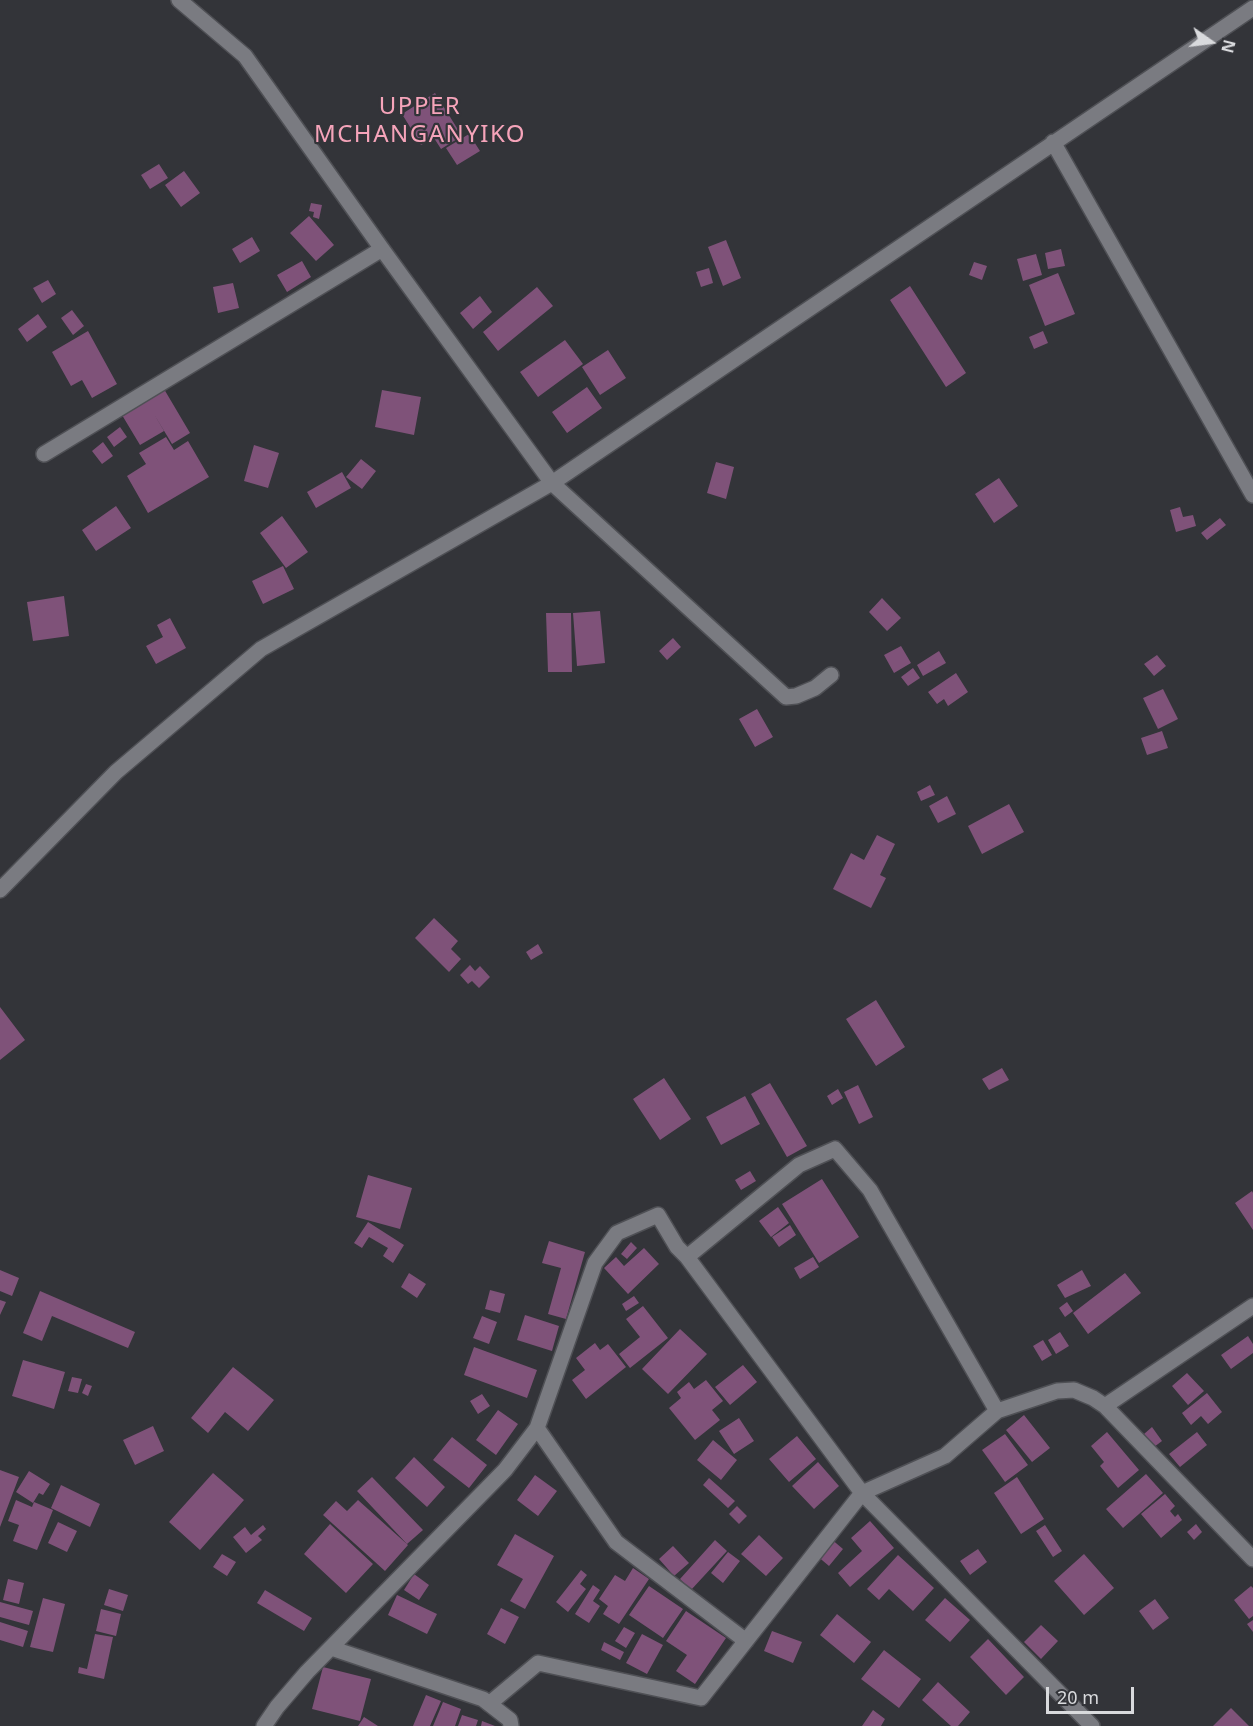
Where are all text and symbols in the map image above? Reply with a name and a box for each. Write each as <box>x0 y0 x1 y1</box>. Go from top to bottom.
north arrow <box>1181 12 1241 72</box>
text: N <box>1216 37 1241 55</box>
district label: UPPER MCHANGANYIKO <box>314 93 526 149</box>
scale bar <box>1049 1675 1138 1713</box>
text: 20 m <box>1057 1685 1099 1709</box>

